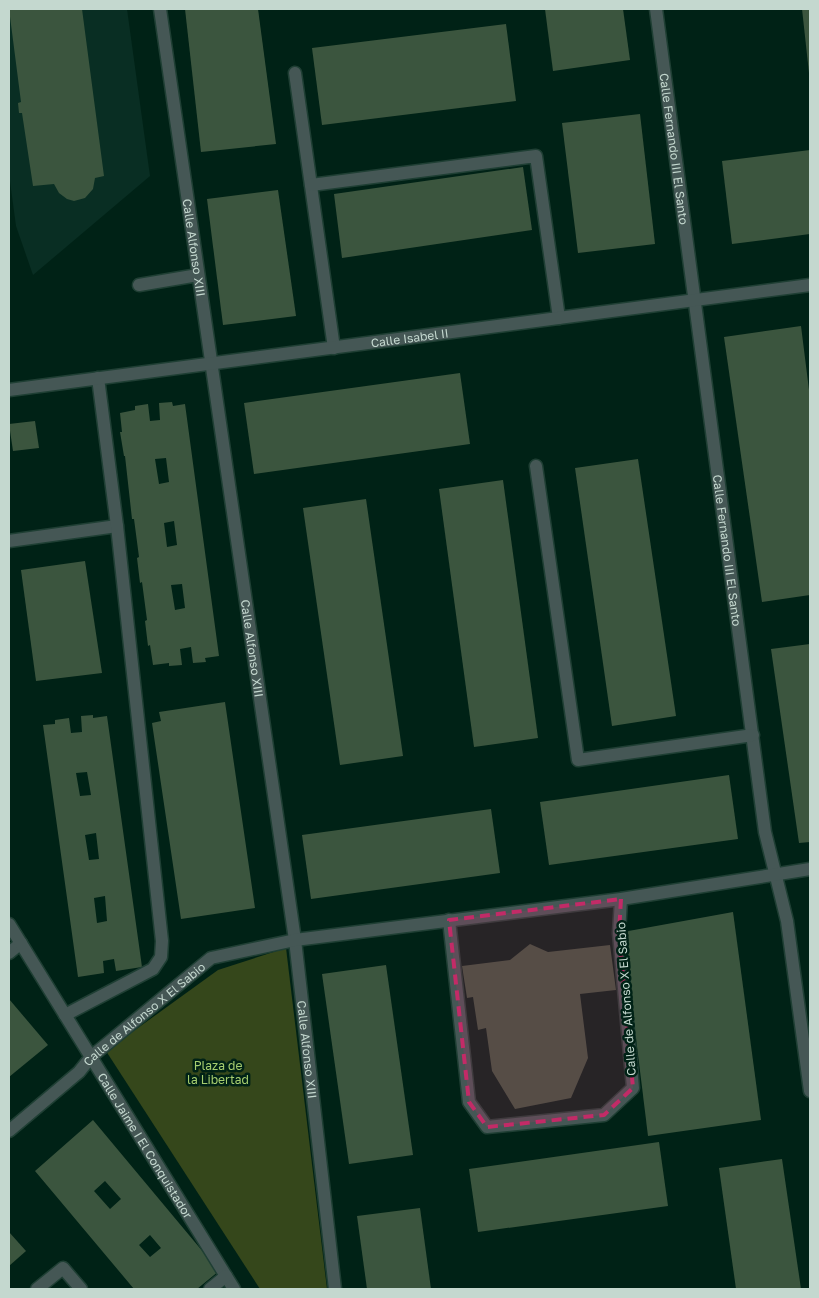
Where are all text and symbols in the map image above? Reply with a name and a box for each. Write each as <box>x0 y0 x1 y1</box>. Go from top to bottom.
street label: Calle Fernando III El Santo <box>657 72 692 225</box>
street label: Calle Alfonso XIII <box>180 198 209 297</box>
street label: Calle Isabel II <box>370 325 449 350</box>
street label: Calle Fernando III El Santo <box>710 474 745 627</box>
street label: Calle Alfonso XIII <box>238 598 267 698</box>
street label: Calle de Alfonso X El Sabio <box>613 922 639 1076</box>
street label: Calle de Alfonso X El Sabio <box>80 959 208 1069</box>
street label: Calle Alfonso XIII <box>294 1000 321 1099</box>
park label: Plaza de la Libertad <box>187 1058 249 1087</box>
street label: Calle Jaime I El Conquistador <box>95 1070 196 1221</box>

